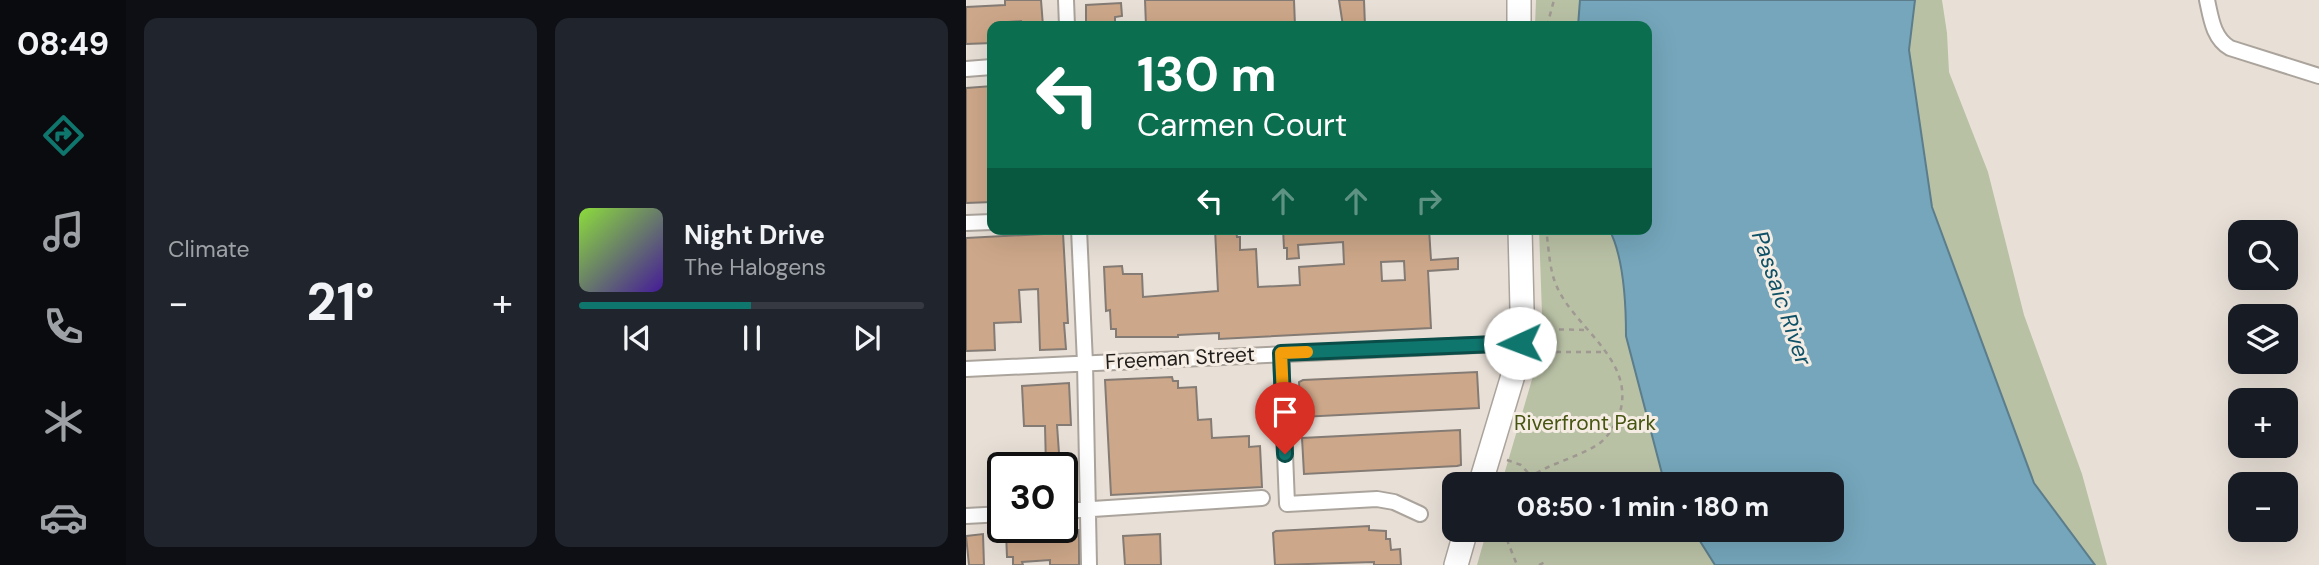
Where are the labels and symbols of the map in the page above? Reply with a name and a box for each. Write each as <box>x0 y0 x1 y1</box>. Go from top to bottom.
water label: Passaic River <box>1745 227 1819 371</box>
position arrow <box>1483 306 1557 380</box>
street label: Freeman Street <box>1104 340 1256 376</box>
pin <box>1255 382 1315 454</box>
park label: Riverfront Park <box>1514 409 1656 437</box>
speed limit sign: 30 <box>987 452 1078 543</box>

